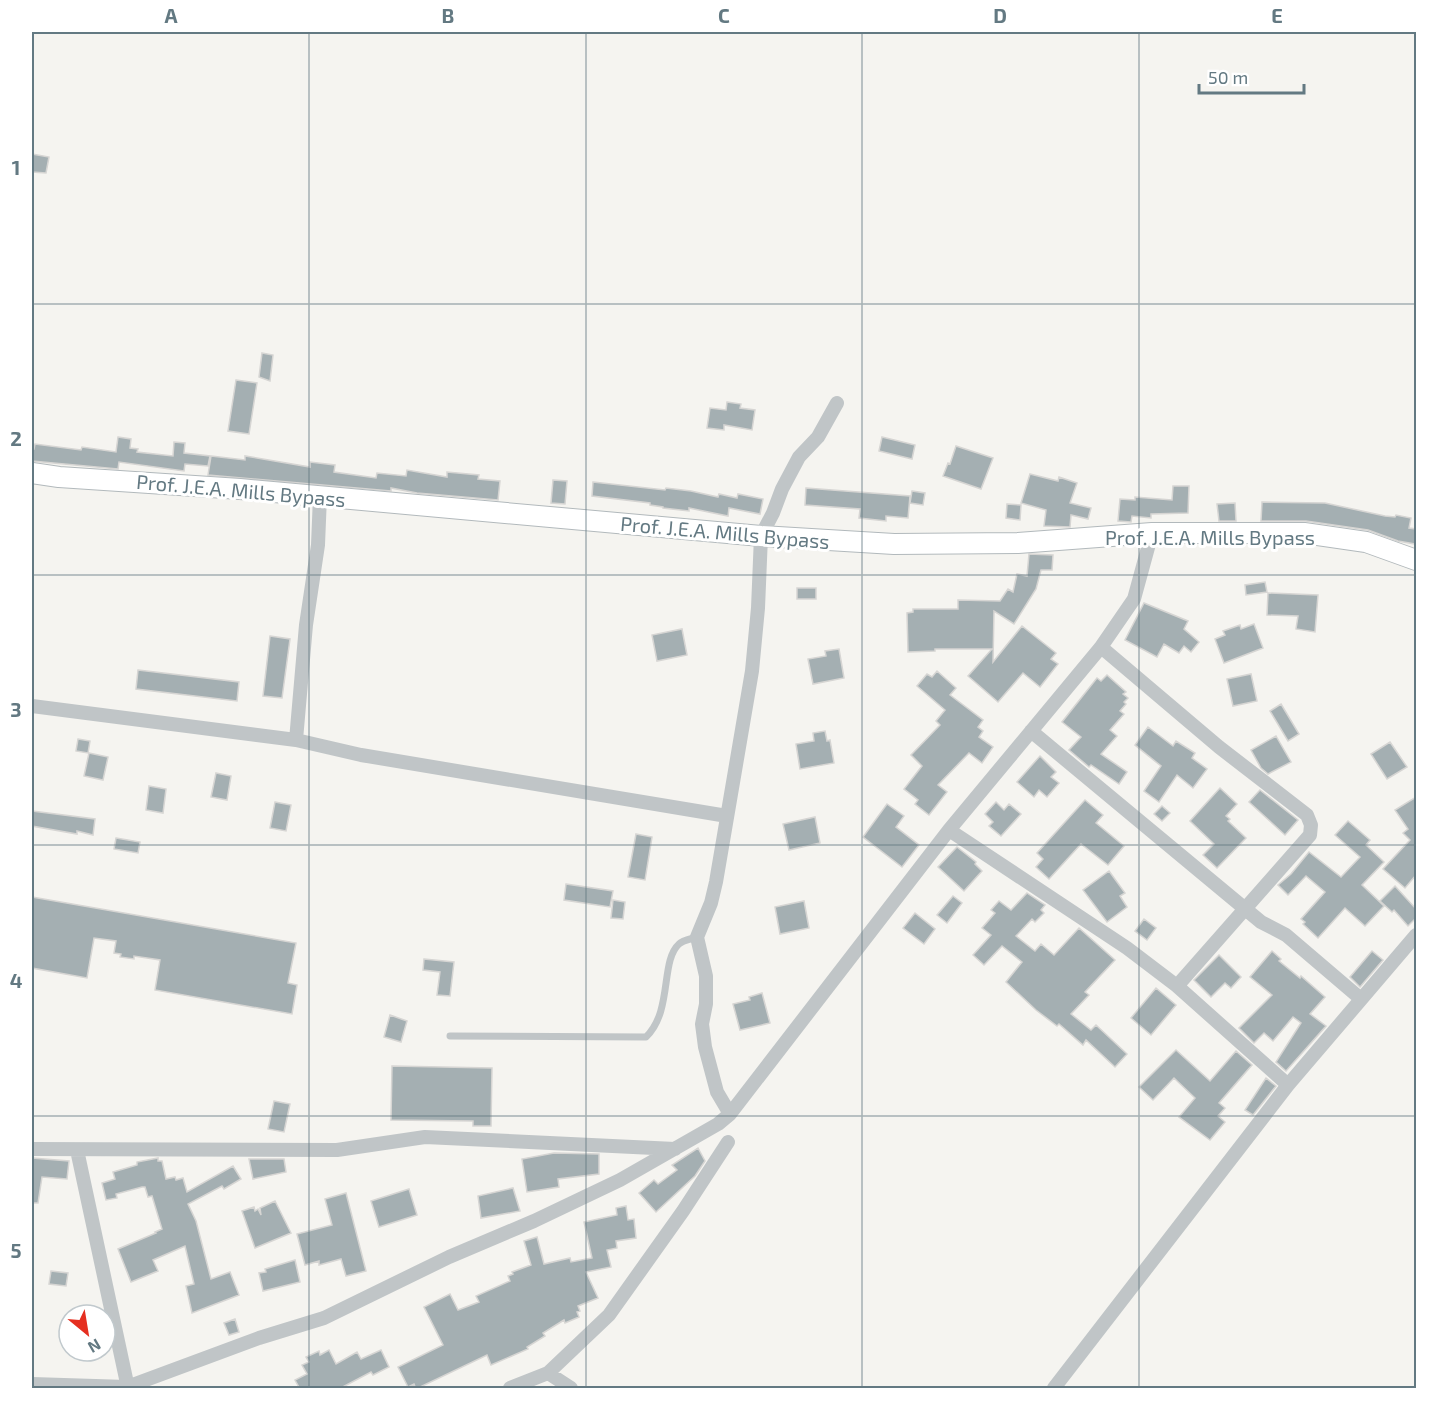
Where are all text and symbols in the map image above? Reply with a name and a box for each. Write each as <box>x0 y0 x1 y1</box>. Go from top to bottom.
text: A <box>164 3 178 27</box>
text: B <box>442 3 454 27</box>
text: C <box>718 3 730 27</box>
text: D <box>993 3 1007 27</box>
text: E <box>1271 3 1283 27</box>
scale bar <box>1199 57 1304 95</box>
text: 50 m <box>1208 66 1248 88</box>
text: 1 <box>12 155 20 179</box>
text: 2 <box>10 426 22 450</box>
street label: Prof. J.E.A. Mills Bypass <box>135 469 347 511</box>
street label: Prof. J.E.A. Mills Bypass <box>619 511 831 553</box>
street label: Prof. J.E.A. Mills Bypass <box>1105 525 1315 549</box>
text: 3 <box>10 697 22 721</box>
text: 4 <box>10 968 23 992</box>
text: 5 <box>10 1238 22 1262</box>
north arrow <box>57 1303 117 1363</box>
text: N <box>85 1335 105 1358</box>

